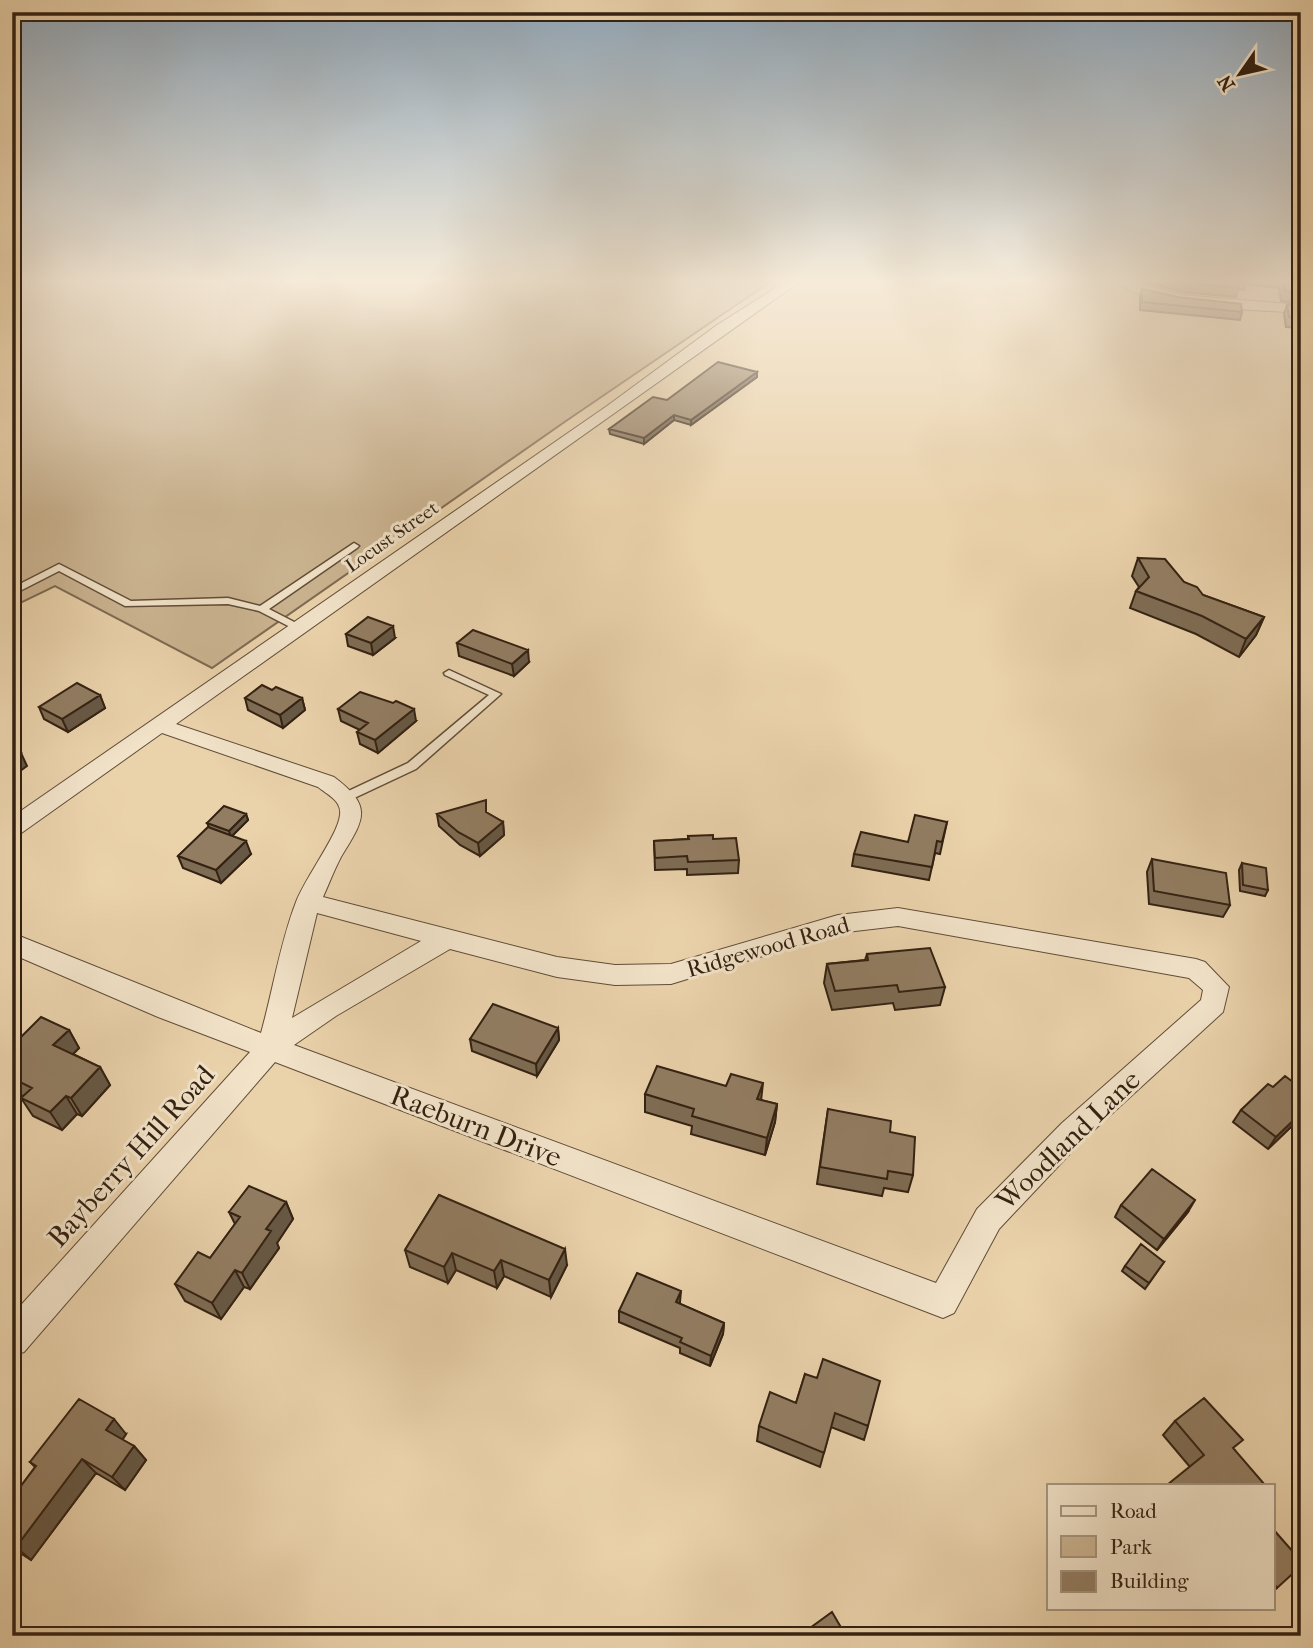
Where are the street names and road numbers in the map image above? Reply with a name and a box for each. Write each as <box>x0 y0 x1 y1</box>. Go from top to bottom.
street label: Locust Street <box>341 497 443 577</box>
street label: Ridgewood Road <box>684 911 853 983</box>
street label: Bayberry Hill Road <box>41 1058 222 1254</box>
street label: Woodland Lane <box>988 1063 1147 1218</box>
street label: Raeburn Drive <box>386 1078 566 1174</box>

